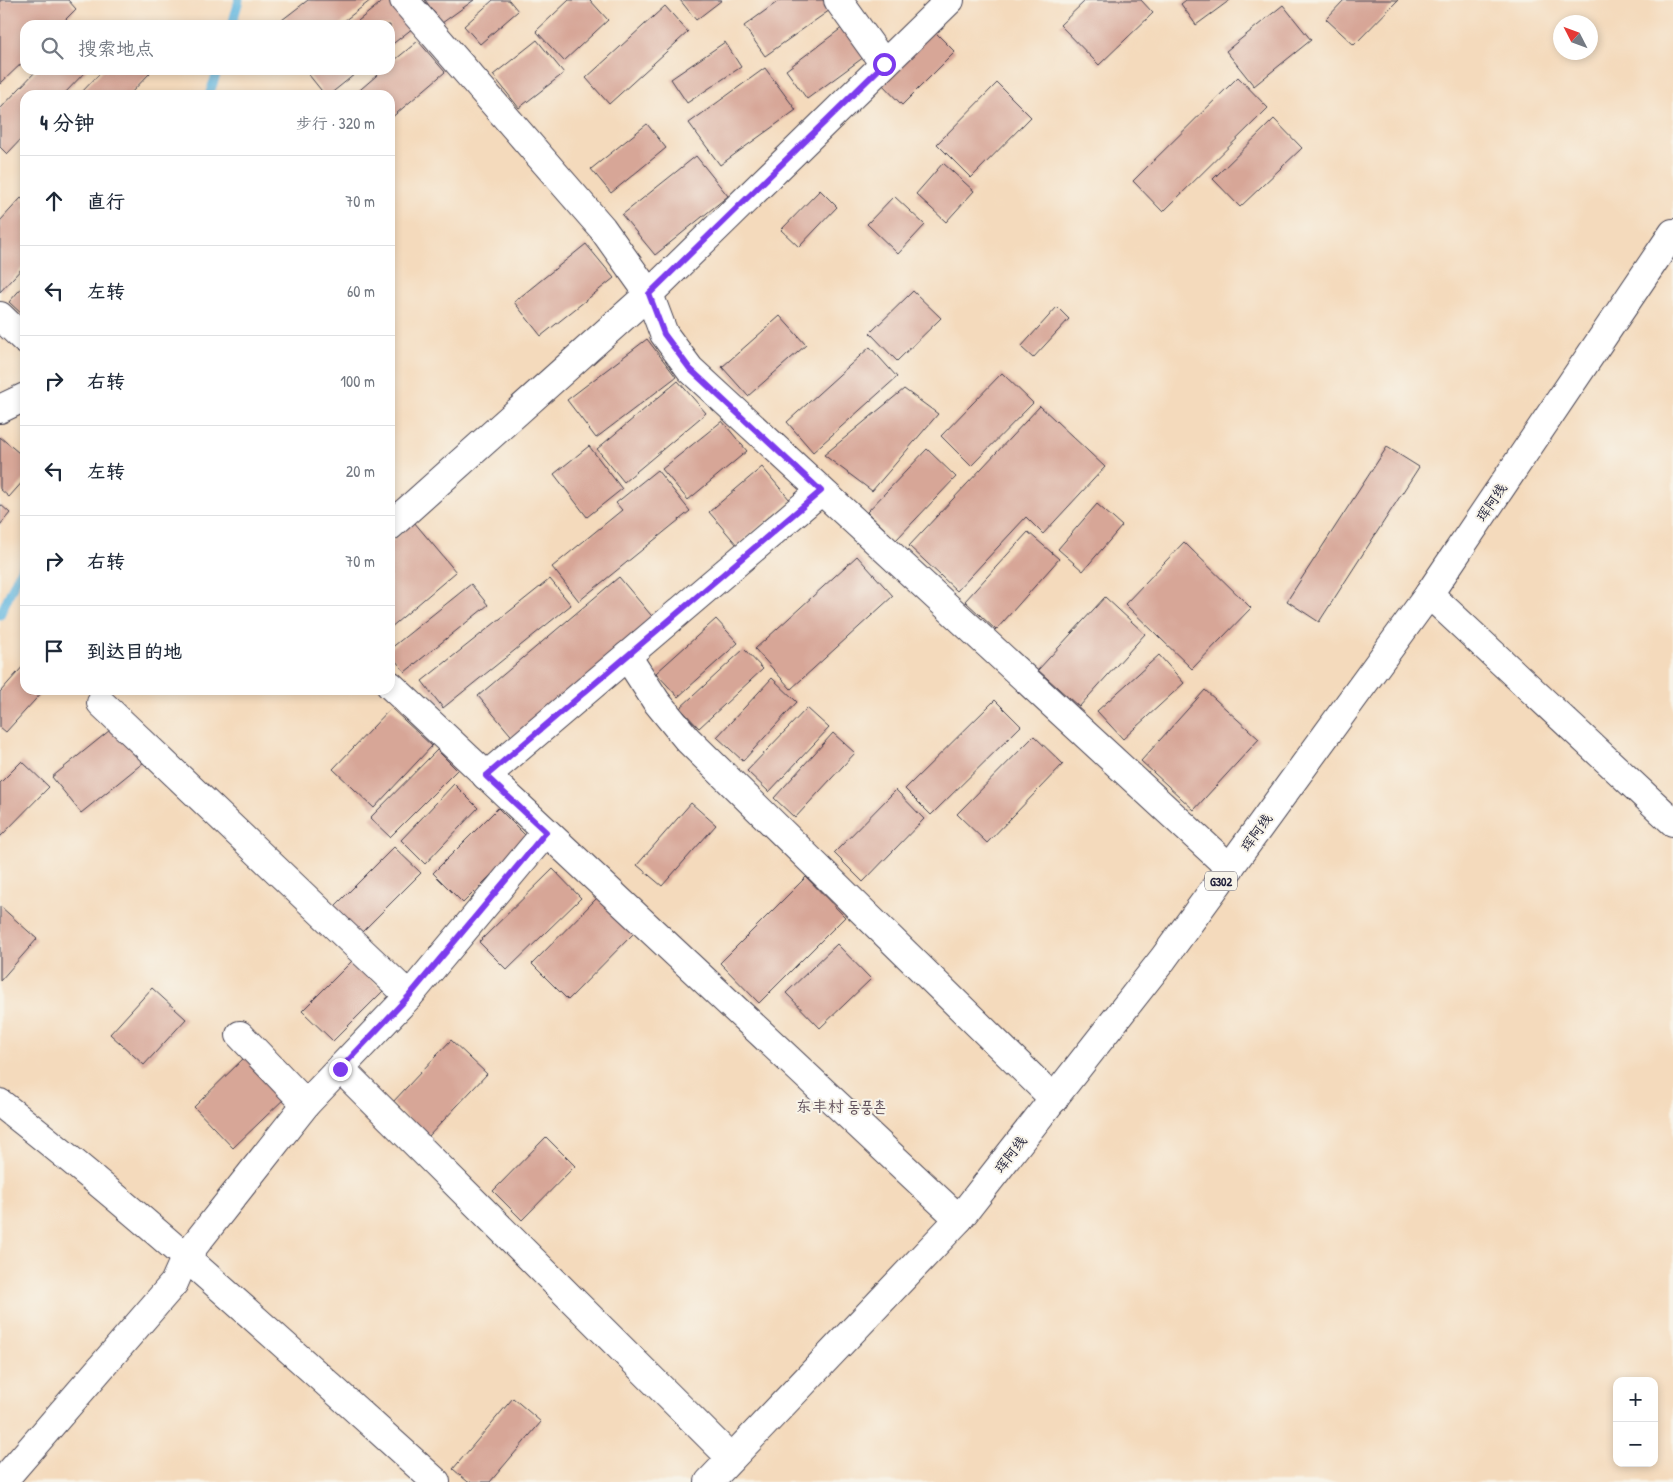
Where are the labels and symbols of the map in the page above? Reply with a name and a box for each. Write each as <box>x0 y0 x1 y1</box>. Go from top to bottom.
north arrow <box>1553 15 1598 60</box>
route start <box>873 53 896 76</box>
street label: 珲阿线 <box>1471 479 1511 525</box>
street label: 珲阿线 <box>1236 809 1276 855</box>
road number: G302 <box>1205 871 1237 890</box>
route end <box>329 1058 352 1081</box>
district label: 东丰村 동풍촌 <box>796 1095 886 1117</box>
street label: 珲阿线 <box>990 1132 1030 1176</box>

